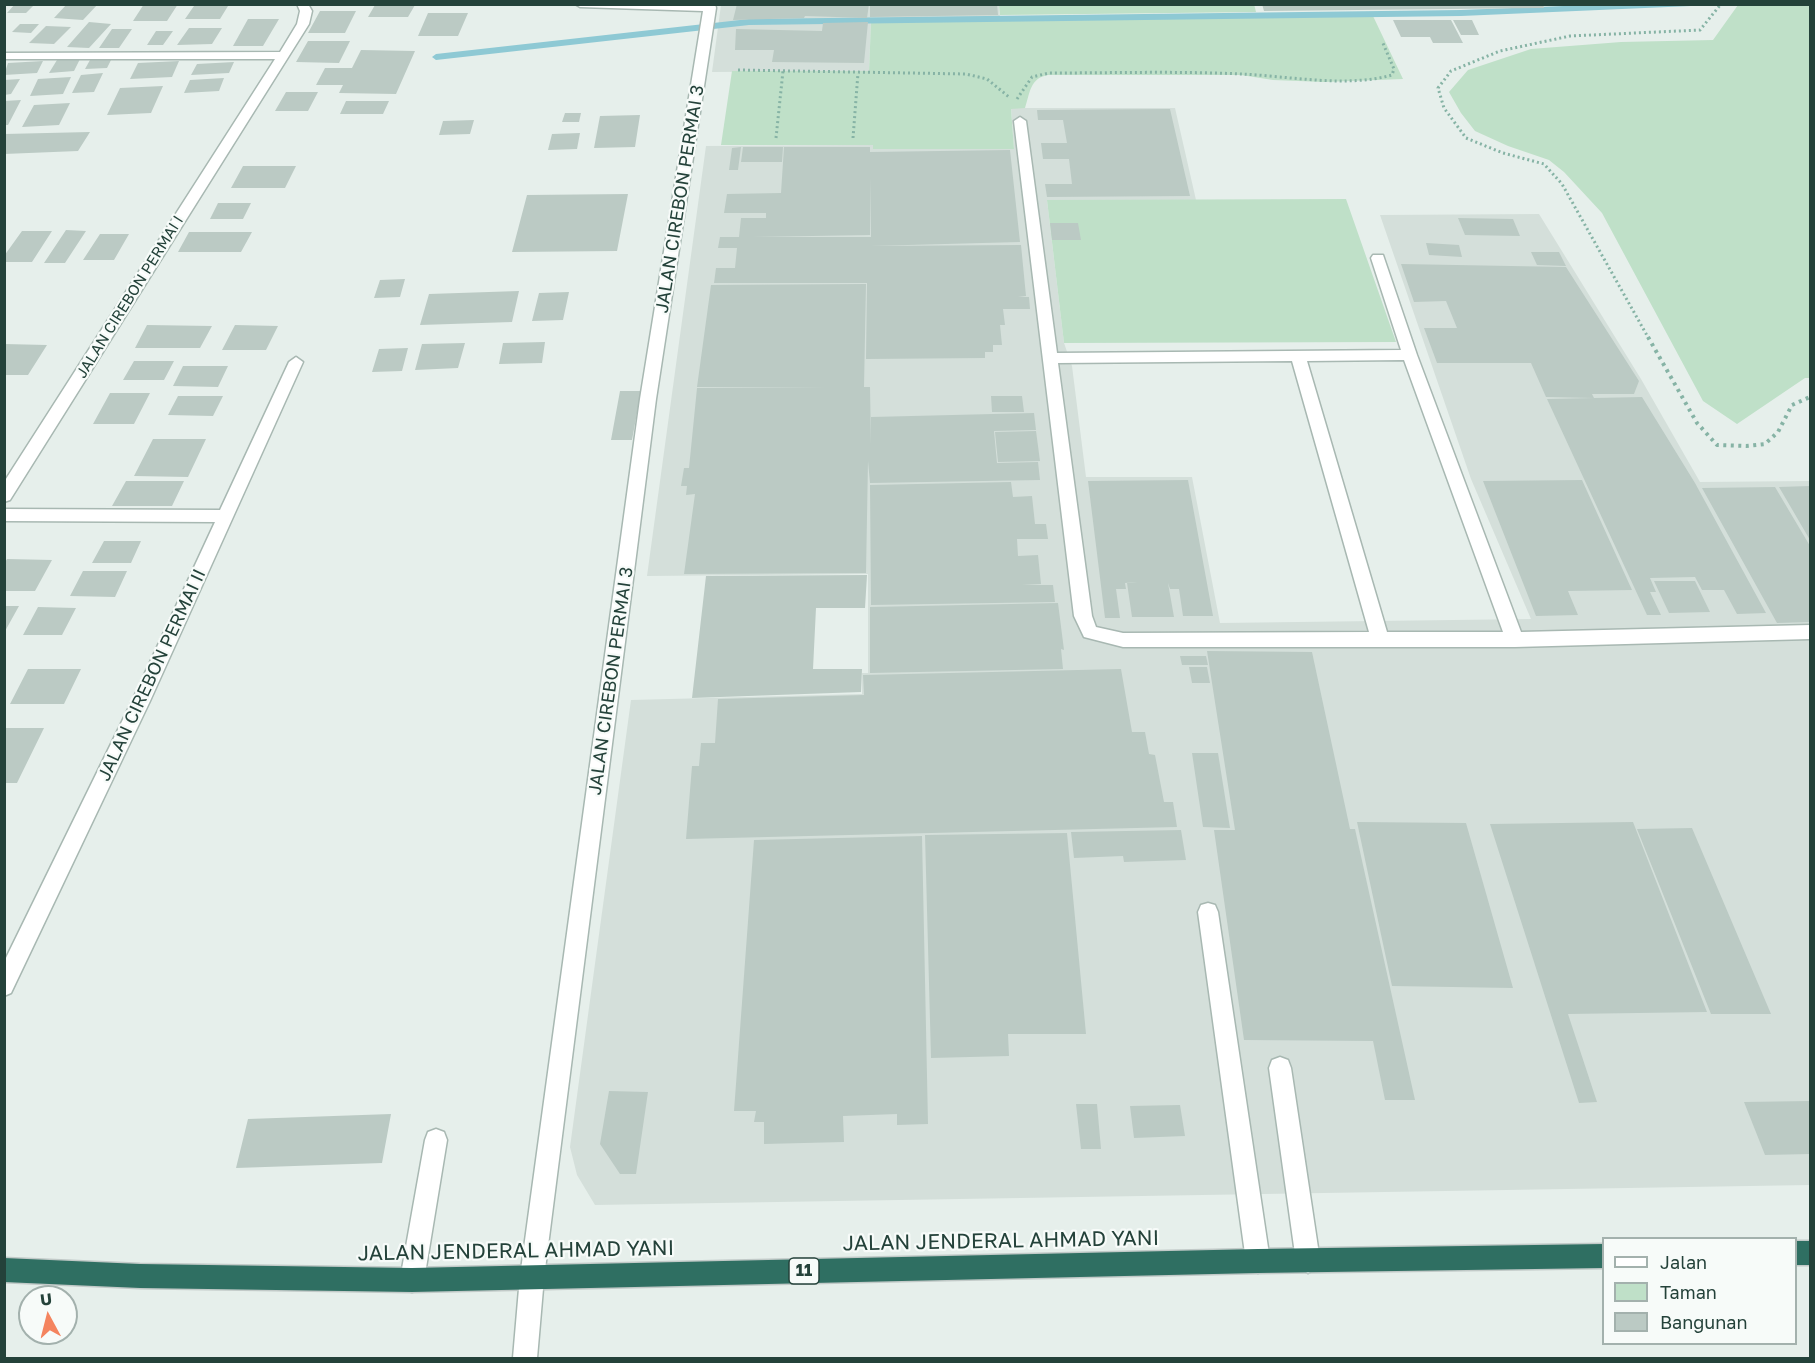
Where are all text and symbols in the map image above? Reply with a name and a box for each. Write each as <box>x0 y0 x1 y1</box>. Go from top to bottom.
street label: JALAN CIREBON PERMAI 3 <box>651 84 709 314</box>
street label: JALAN CIREBON PERMAI I <box>73 213 187 381</box>
street label: JALAN CIREBON PERMAI 3 <box>584 565 638 797</box>
street label: JALAN CIREBON PERMAI II <box>93 566 211 784</box>
street label: JALAN JENDERAL AHMAD YANI <box>843 1226 1159 1256</box>
street label: JALAN JENDERAL AHMAD YANI <box>358 1236 674 1266</box>
legend <box>1602 1237 1797 1345</box>
text: Jalan <box>1660 1251 1707 1273</box>
road number: 11 <box>789 1258 819 1284</box>
text: Taman <box>1660 1281 1717 1303</box>
north arrow <box>18 1285 78 1345</box>
text: U <box>39 1288 53 1310</box>
text: Bangunan <box>1660 1311 1748 1333</box>

